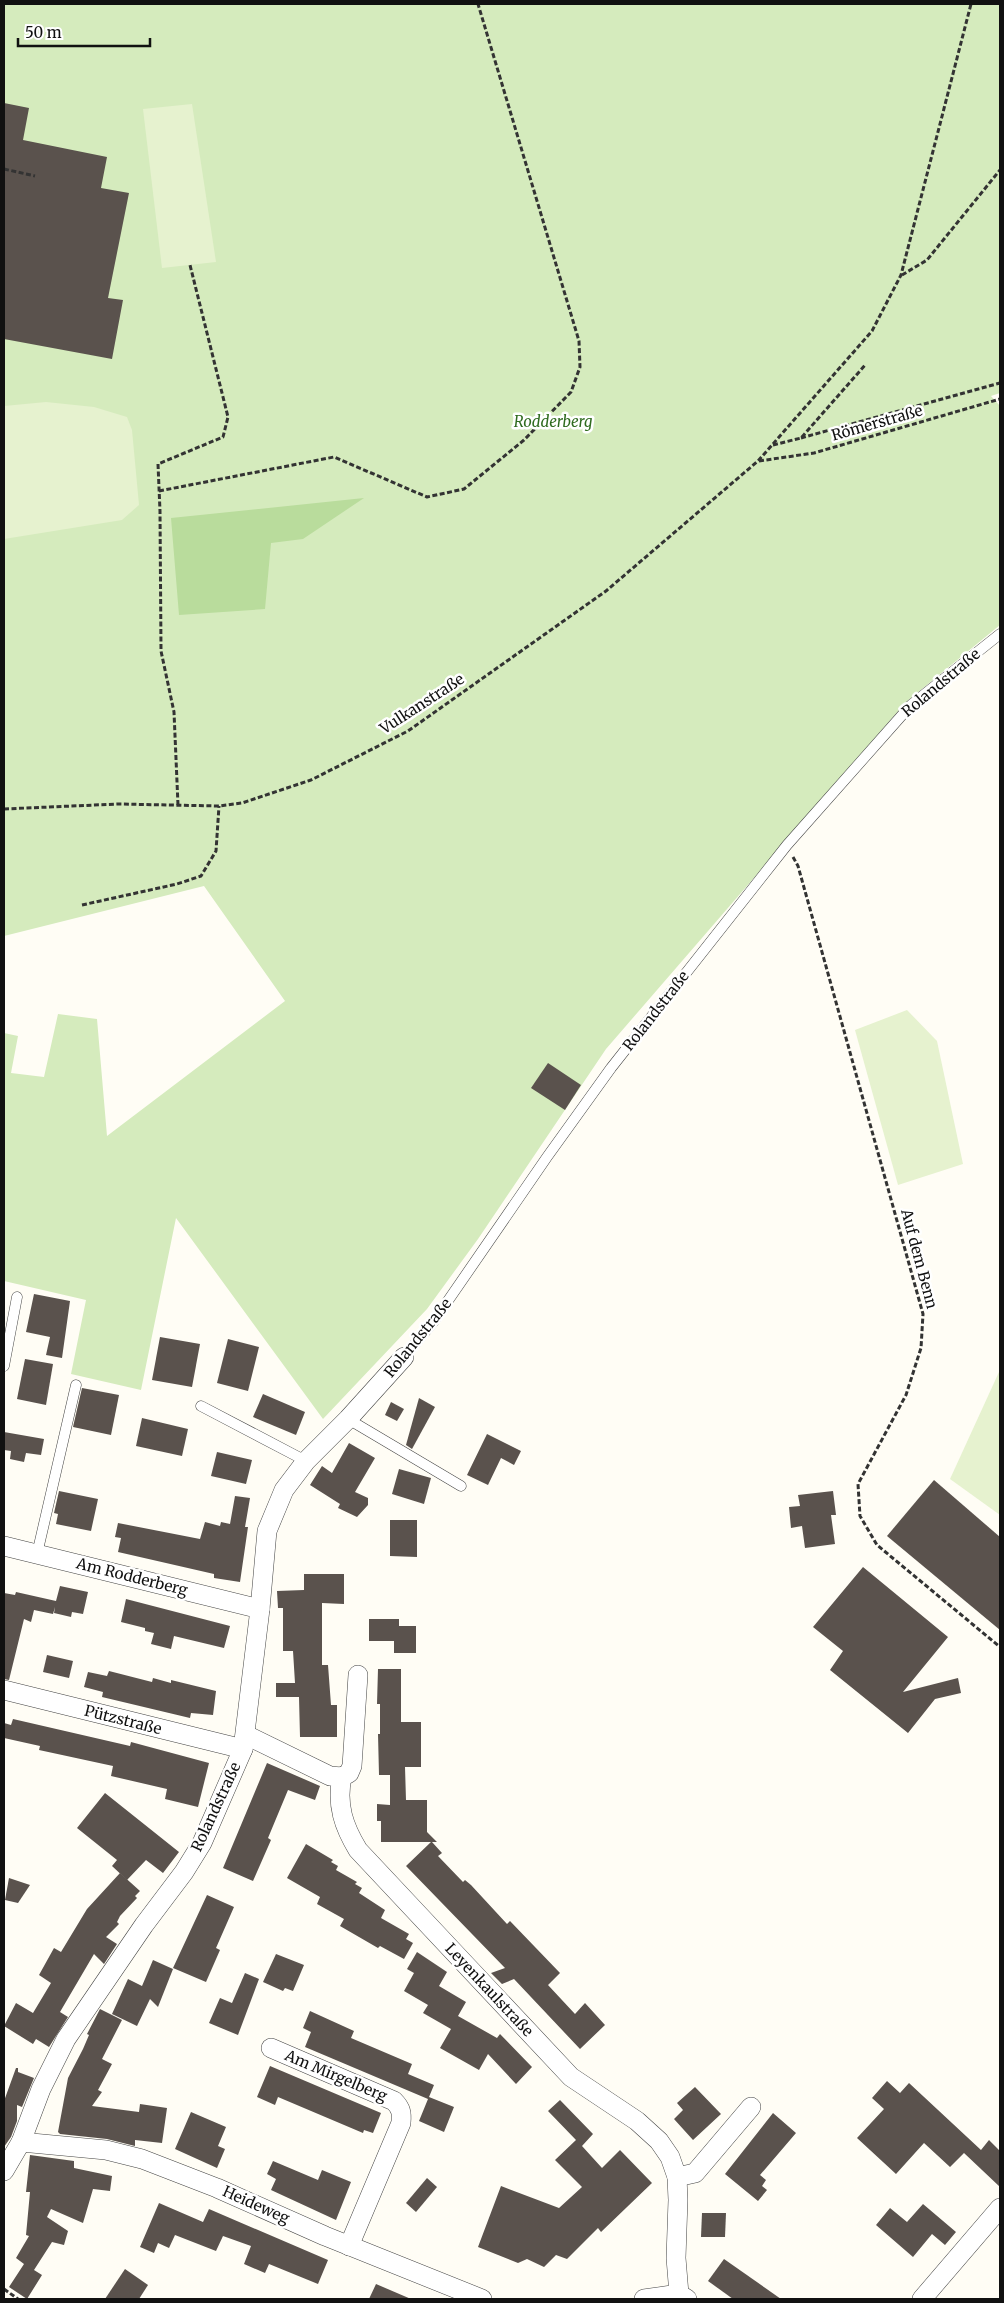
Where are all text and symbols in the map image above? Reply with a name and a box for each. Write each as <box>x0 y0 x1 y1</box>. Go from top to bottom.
scale bar <box>18 15 150 47</box>
text: 50 m <box>25 23 62 42</box>
street label: Römerstraße <box>829 400 925 445</box>
park label: Rodderberg <box>514 412 592 431</box>
street label: Rolandstraße <box>898 644 984 721</box>
street label: Vulkanstraße <box>375 669 468 738</box>
street label: Rolandstraße <box>618 967 693 1055</box>
street label: Auf dem Benn <box>897 1206 942 1311</box>
street label: Rolandstraße <box>380 1294 455 1381</box>
street label: Am Rodderberg <box>74 1553 190 1599</box>
street label: Pützstraße <box>83 1701 164 1738</box>
street label: Rolandstraße <box>187 1759 245 1854</box>
street label: Leyenkaulstraße <box>441 1939 538 2040</box>
street label: Am Mirgelberg <box>281 2045 390 2106</box>
street label: Heideweg <box>220 2181 293 2228</box>

